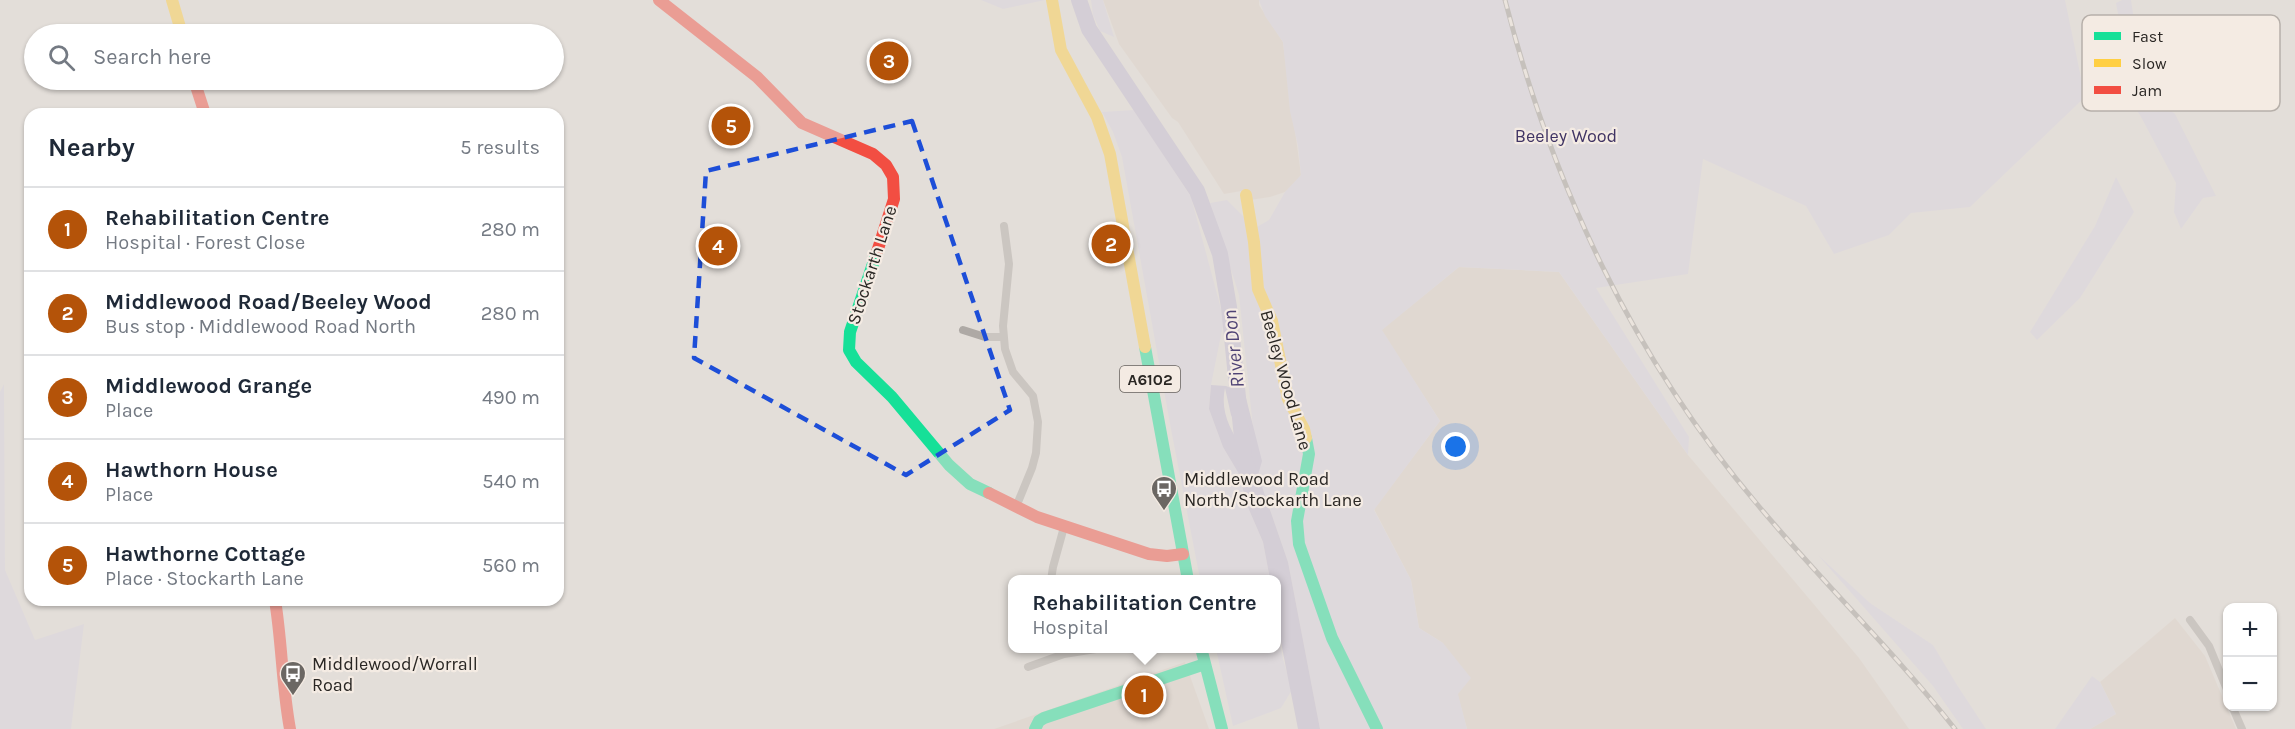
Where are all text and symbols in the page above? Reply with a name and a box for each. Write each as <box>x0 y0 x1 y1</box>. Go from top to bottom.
legend <box>2082 15 2280 111</box>
search box <box>24 24 564 90</box>
text: Fast <box>2132 27 2163 46</box>
pin: 3 <box>870 38 908 84</box>
icon: search <box>45 41 78 74</box>
text: Search here <box>93 44 211 70</box>
text: Slow <box>2132 54 2167 73</box>
text: Jam <box>2132 81 2162 100</box>
pin: 5 <box>712 104 750 148</box>
park label: Beeley Wood <box>1515 125 1617 147</box>
text: Nearby <box>48 132 135 163</box>
text: 5 results <box>460 136 540 159</box>
street label: Stockarth Lane <box>842 203 902 327</box>
text: Rehabilitation Centre <box>105 205 329 231</box>
text: 1 <box>64 218 71 241</box>
text: 280 m <box>481 218 540 241</box>
pin: 2 <box>1092 222 1130 266</box>
pin: 4 <box>698 224 738 268</box>
text: Hospital · Forest Close <box>105 231 305 254</box>
text: Middlewood Road/Beeley Wood <box>105 289 432 315</box>
text: 2 <box>61 302 74 325</box>
text: 280 m <box>481 302 540 325</box>
street label: Beeley Wood Lane <box>1255 307 1317 453</box>
water label: River Don <box>1218 309 1249 389</box>
text: Bus stop · Middlewood Road North <box>105 315 416 338</box>
road number: A6102 <box>1120 366 1180 392</box>
text: Middlewood Grange <box>105 373 312 399</box>
text: 3 <box>61 386 74 409</box>
text: 490 m <box>482 386 540 409</box>
text: Place <box>105 399 153 422</box>
your location <box>1441 432 1470 461</box>
text: Hawthorn House <box>105 457 278 483</box>
place label: Middlewood Road North/Stockarth Lane <box>1184 468 1362 511</box>
text: 4 <box>62 470 73 493</box>
text: 540 m <box>482 470 540 493</box>
bus stop icon: Middlewood Road North/Stockarth Lane <box>1149 474 1179 512</box>
text: Place <box>105 483 153 506</box>
text: Hawthorne Cottage <box>105 541 306 567</box>
text: 5 <box>62 554 73 577</box>
text: 560 m <box>482 554 540 577</box>
text: Place · Stockarth Lane <box>105 567 304 590</box>
popup <box>1008 575 1281 653</box>
text: Rehabilitation Centre <box>1032 590 1257 616</box>
map controls <box>2223 603 2277 711</box>
button: + <box>2223 603 2277 657</box>
text: Hospital <box>1032 616 1109 639</box>
place label: Middlewood/Worrall Road <box>312 653 478 696</box>
button: − <box>2223 657 2277 711</box>
bus stop icon: Middlewood/Worrall Road <box>278 659 308 697</box>
pin: 1 <box>1124 672 1164 718</box>

